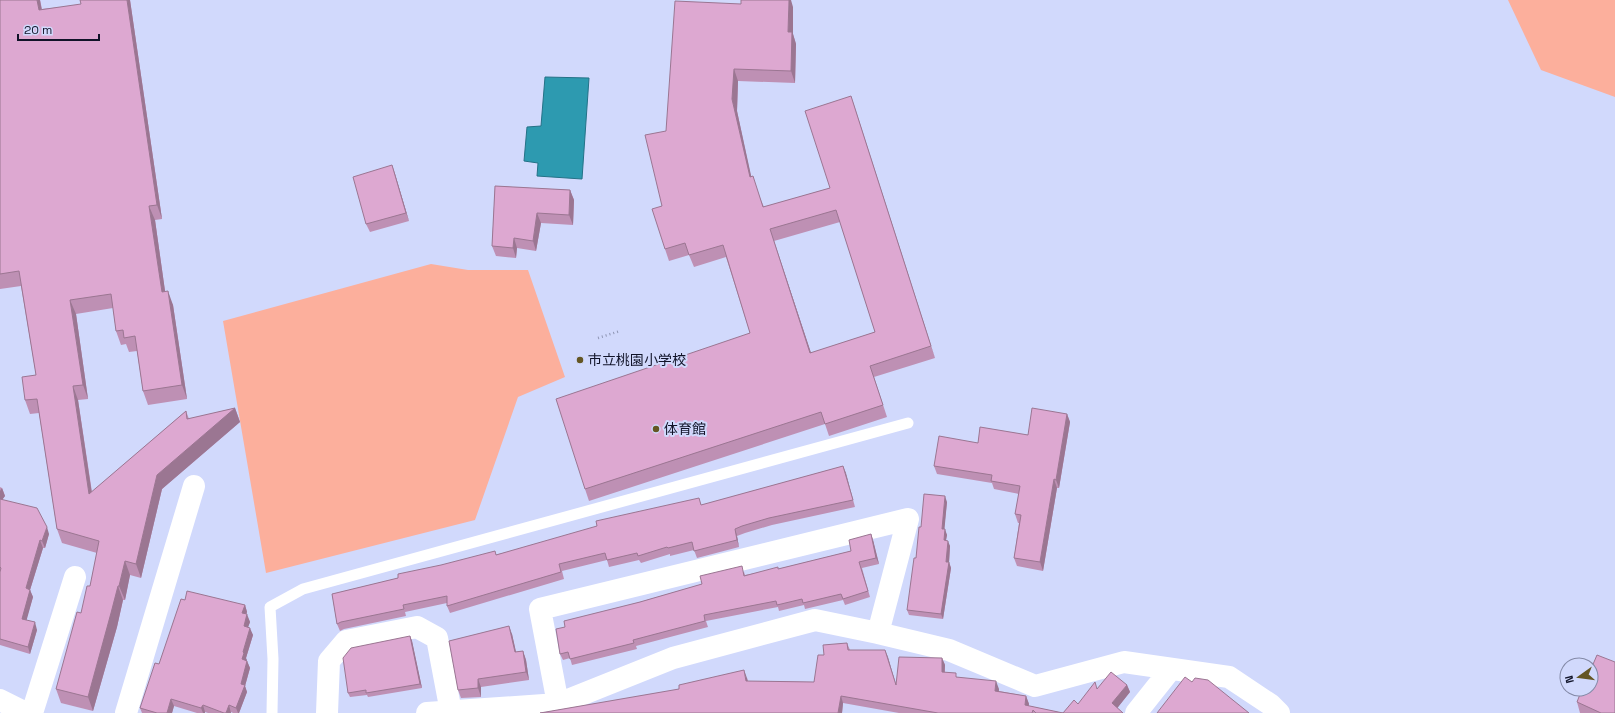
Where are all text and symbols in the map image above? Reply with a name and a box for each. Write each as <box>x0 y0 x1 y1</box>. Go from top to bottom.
scale bar <box>18 16 99 42</box>
text: 20 m <box>24 22 52 38</box>
place label: 市立桃園小学校 <box>588 351 686 369</box>
marker: 市立桃園小学校 <box>575 355 585 365</box>
place label: 体育館 <box>664 420 706 438</box>
marker: 体育館 <box>651 424 661 434</box>
north arrow <box>1559 657 1599 697</box>
text: N <box>1562 674 1577 685</box>

